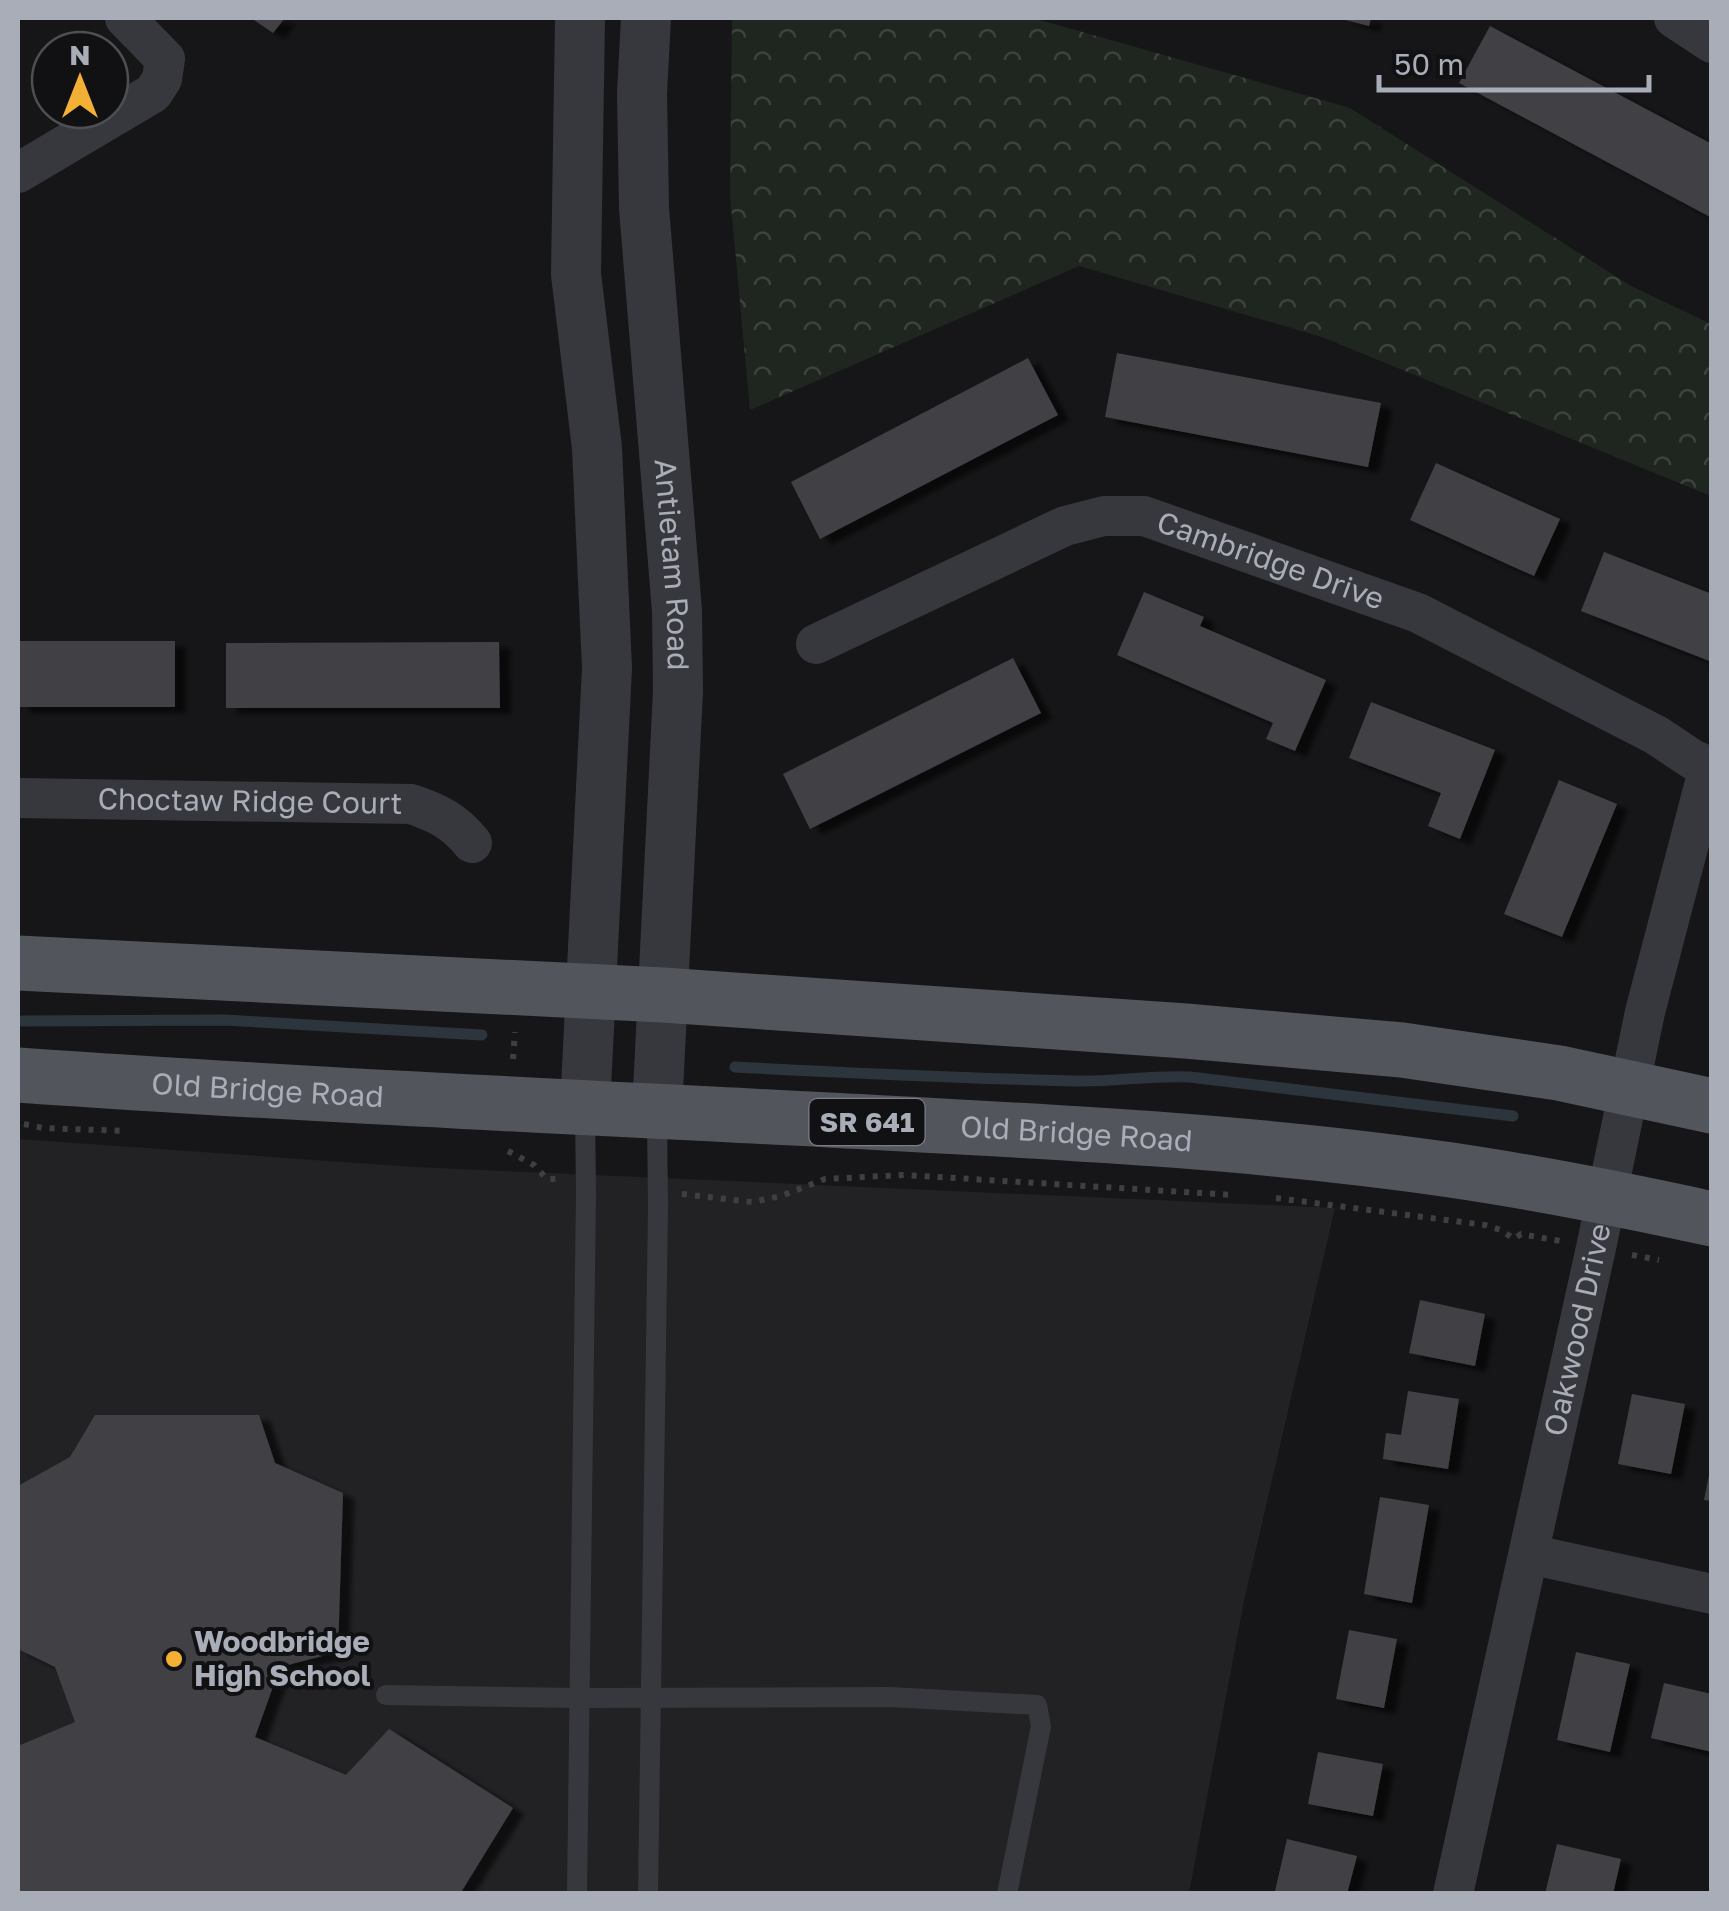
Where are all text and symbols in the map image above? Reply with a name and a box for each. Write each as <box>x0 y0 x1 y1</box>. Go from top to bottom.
north arrow <box>30 30 130 130</box>
scale bar <box>1379 30 1649 92</box>
text: N <box>69 38 91 71</box>
text: 50 m <box>1394 46 1464 82</box>
street label: Antietam Road <box>648 457 697 671</box>
street label: Cambridge Drive <box>1153 503 1389 617</box>
street label: Choctaw Ridge Court <box>97 780 403 821</box>
street label: Old Bridge Road <box>150 1065 385 1114</box>
road number: SR 641 <box>810 1099 924 1145</box>
street label: Old Bridge Road <box>959 1108 1194 1159</box>
street label: Oakwood Drive <box>1536 1220 1618 1439</box>
place label: Woodbridge High School <box>194 1623 371 1693</box>
marker: Woodbridge High School <box>163 1648 185 1670</box>

